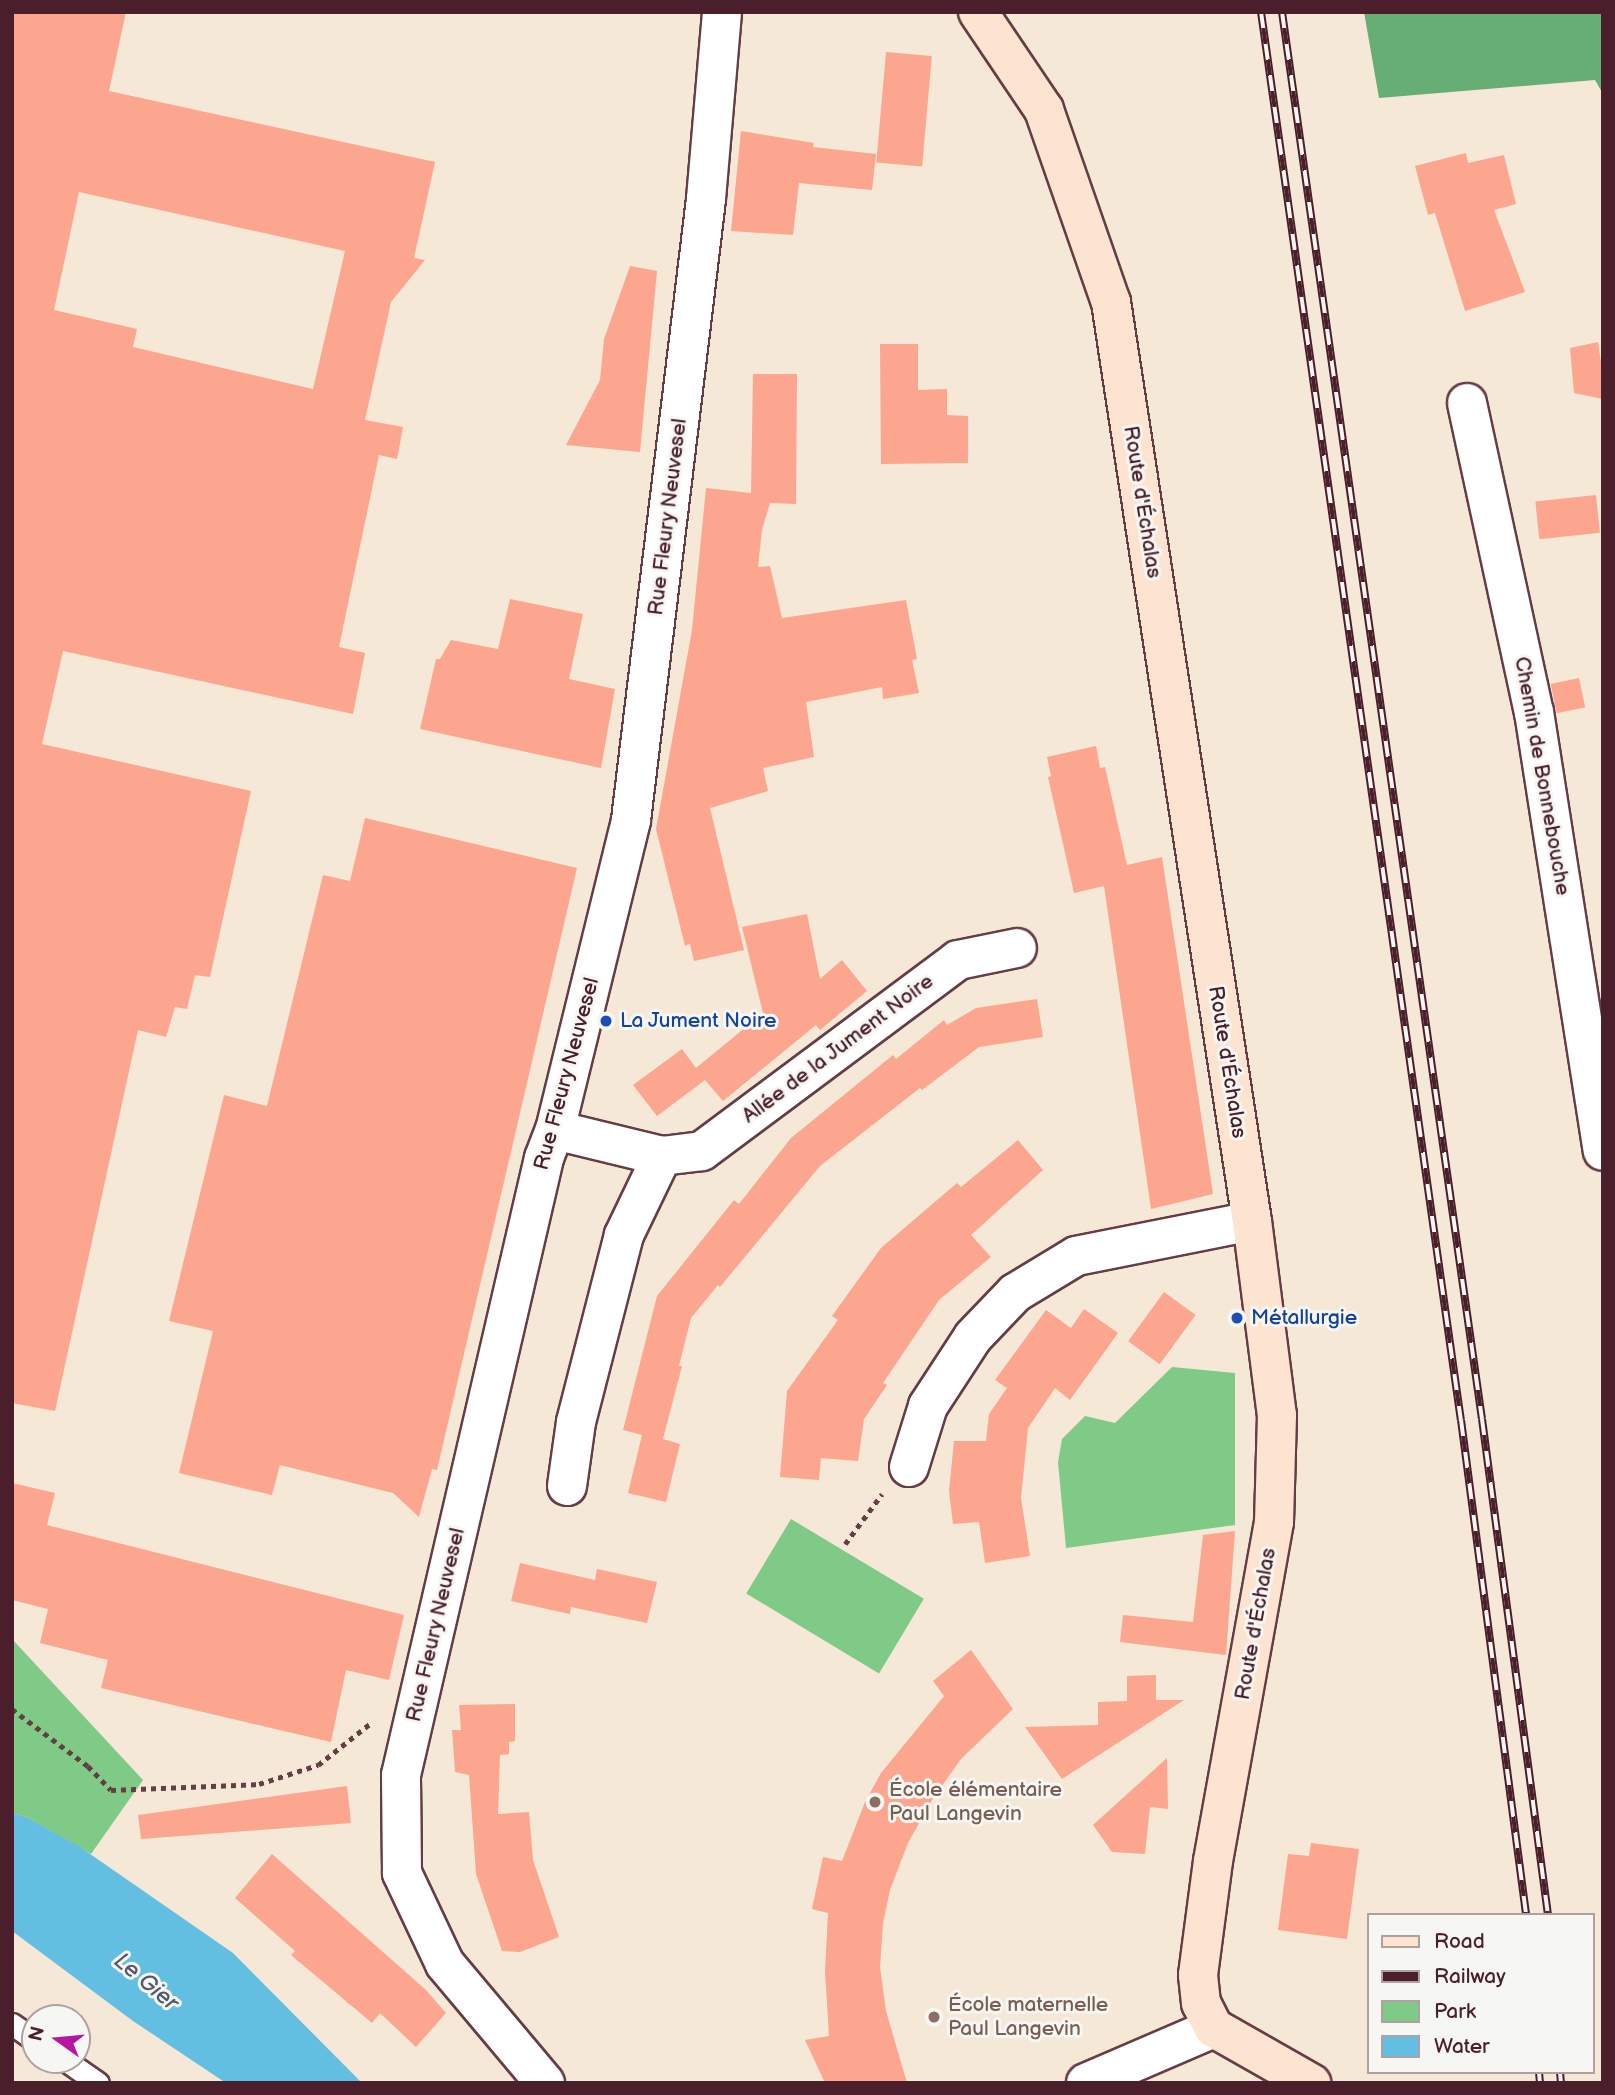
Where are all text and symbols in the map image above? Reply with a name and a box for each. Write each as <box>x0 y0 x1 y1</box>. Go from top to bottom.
street label: Rue Fleury Neuvesel <box>643 416 693 618</box>
street label: Route d'Échalas <box>1118 424 1166 580</box>
street label: Chemin de Bonnebouche <box>1509 655 1575 897</box>
street label: Allée de la Jument Noire <box>737 969 939 1129</box>
street label: Rue Fleury Neuvesel <box>529 974 605 1174</box>
street label: Route d'Échalas <box>1203 984 1251 1140</box>
place label: La Jument Noire <box>620 1008 778 1034</box>
marker: La Jument Noire <box>598 1013 614 1029</box>
place label: Métallurgie <box>1251 1305 1357 1331</box>
marker: Métallurgie <box>1229 1310 1245 1326</box>
street label: Rue Fleury Neuvesel <box>401 1525 471 1725</box>
street label: Route d'Échalas <box>1230 1546 1282 1702</box>
place label: École élémentaire Paul Langevin <box>889 1777 1062 1827</box>
marker: École élémentaire Paul Langevin <box>867 1794 883 1810</box>
legend <box>1366 1913 1594 2074</box>
text: Road <box>1434 1929 1485 1954</box>
water label: Le Gier <box>108 1947 184 2017</box>
text: Railway <box>1434 1964 1506 1989</box>
place label: École maternelle Paul Langevin <box>948 1992 1108 2042</box>
text: Park <box>1434 1999 1476 2024</box>
north arrow <box>21 2004 91 2074</box>
marker: École maternelle Paul Langevin <box>926 2009 942 2025</box>
text: N <box>24 2024 50 2044</box>
text: Water <box>1434 2034 1490 2059</box>

